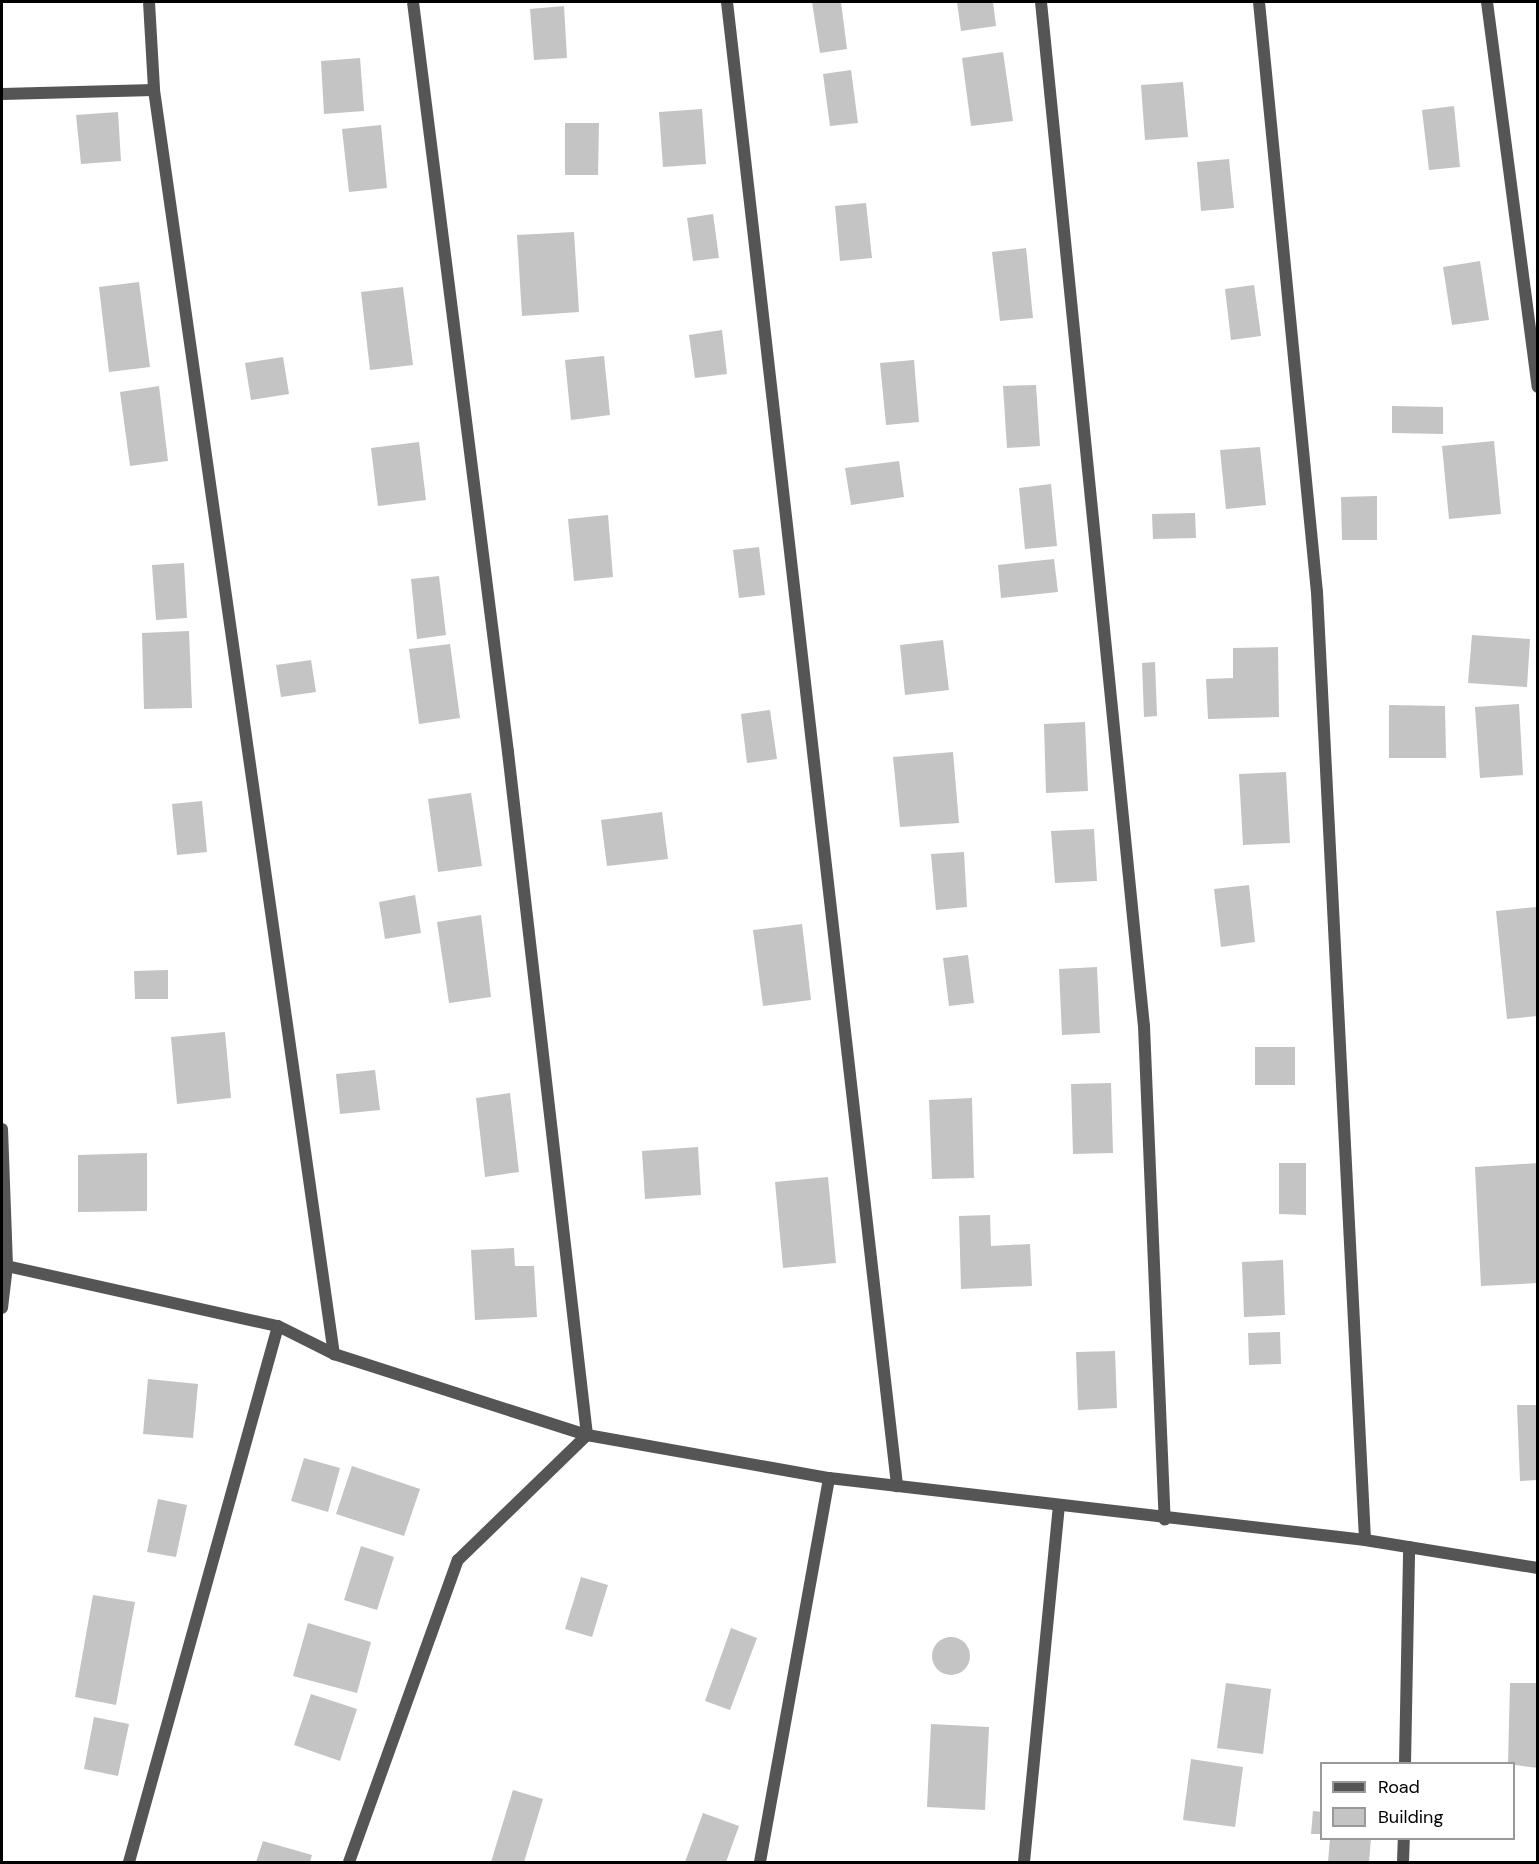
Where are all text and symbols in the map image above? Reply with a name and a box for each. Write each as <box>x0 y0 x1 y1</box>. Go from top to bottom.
legend <box>1320 1762 1515 1840</box>
text: Road <box>1378 1775 1420 1799</box>
text: Building <box>1378 1805 1443 1829</box>

